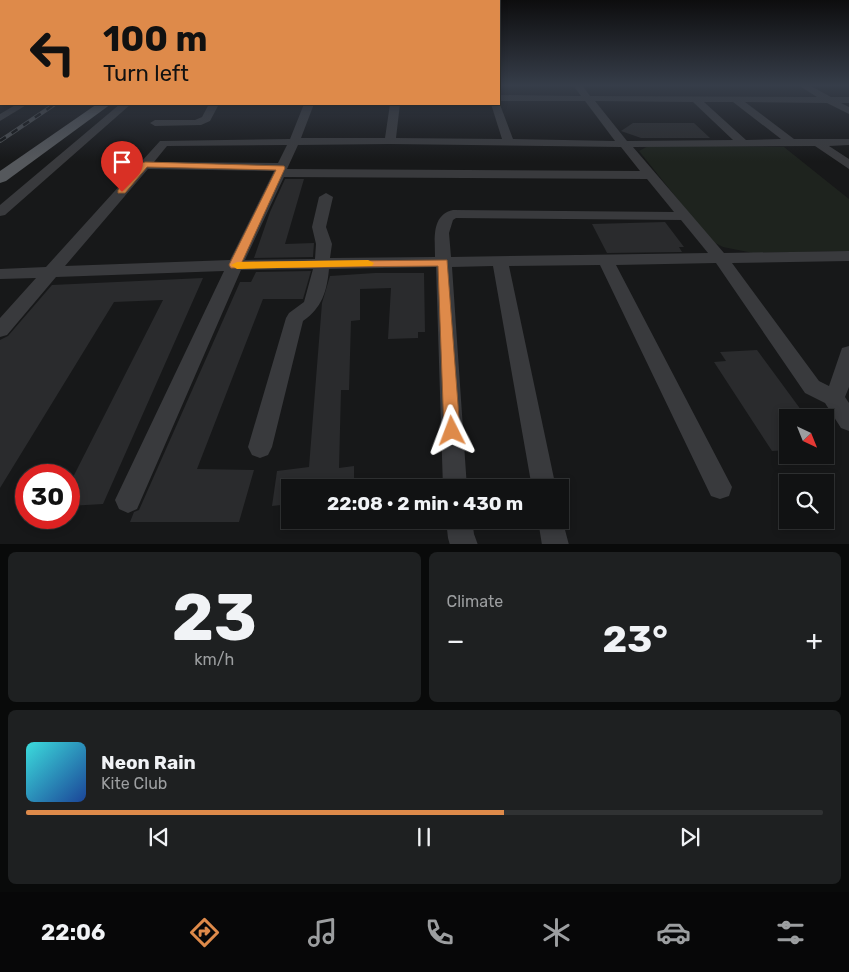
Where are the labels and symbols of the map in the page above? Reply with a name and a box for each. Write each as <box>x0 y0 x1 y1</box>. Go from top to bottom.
pin <box>101 141 143 192</box>
position arrow <box>425 404 477 456</box>
north arrow <box>779 409 834 464</box>
speed limit sign: 30 <box>15 464 80 529</box>

